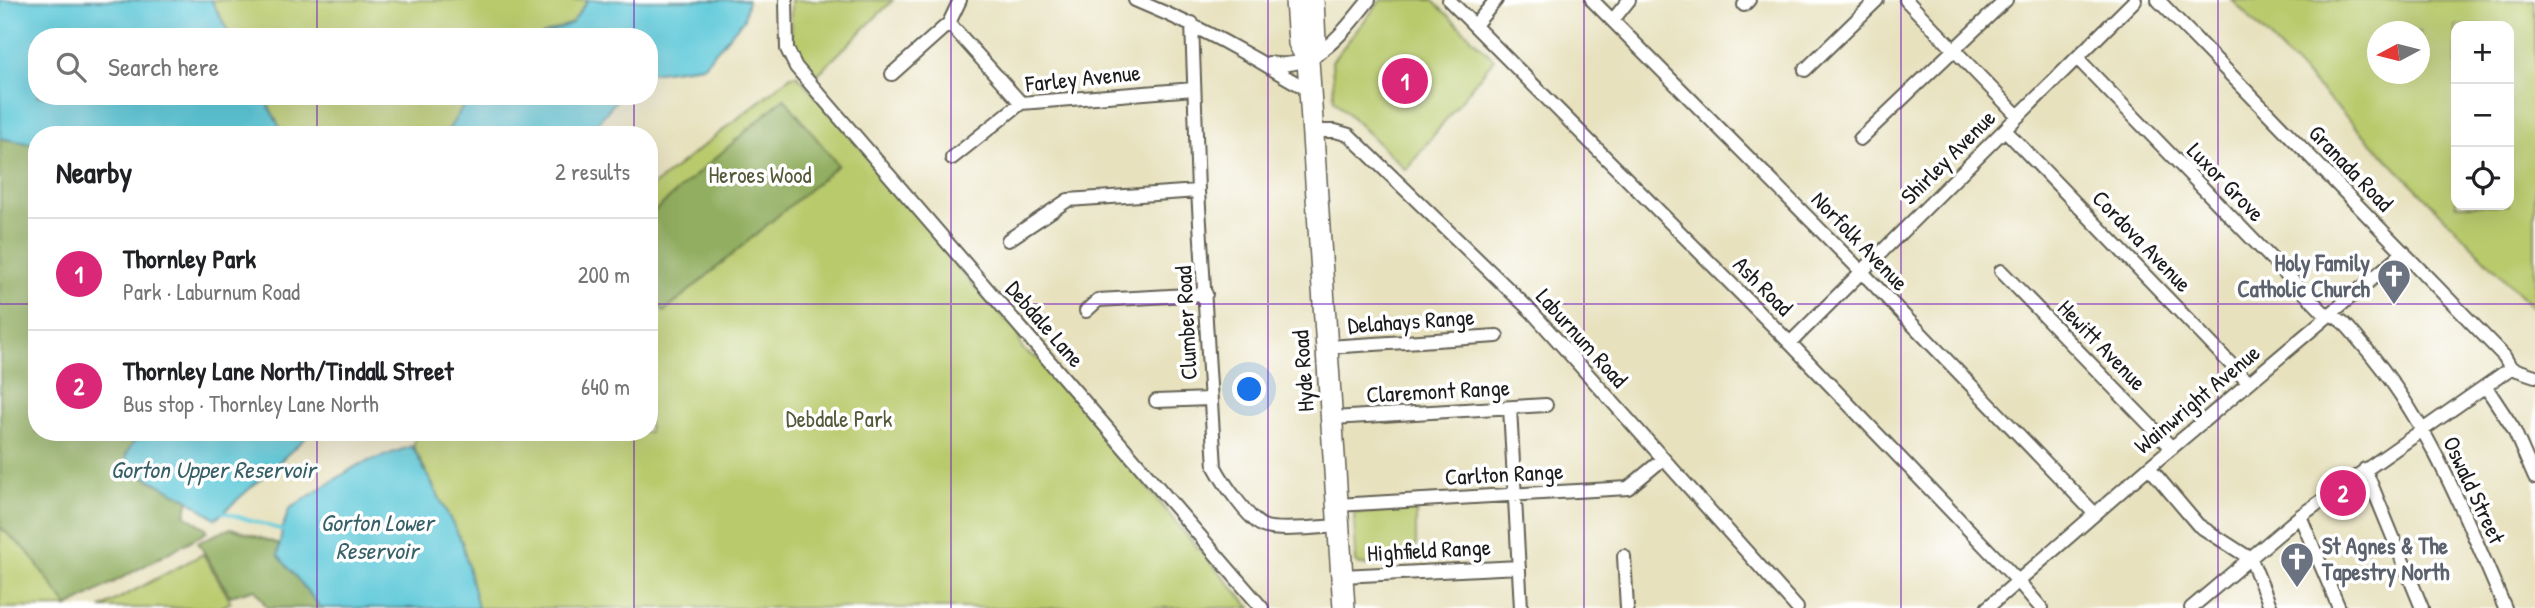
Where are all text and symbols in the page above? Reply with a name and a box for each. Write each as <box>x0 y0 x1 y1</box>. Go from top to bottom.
north arrow <box>2367 21 2430 84</box>
map controls <box>2451 21 2514 210</box>
button: + <box>2451 21 2514 84</box>
search box <box>28 28 658 105</box>
icon: search <box>52 48 90 86</box>
text: Search here <box>108 49 219 84</box>
pin: 1 <box>1382 55 1428 107</box>
street label: Farley Avenue <box>1023 56 1142 99</box>
button: − <box>2451 84 2514 147</box>
street label: Shirley Avenue <box>1893 102 2002 211</box>
street label: Granada Road <box>2302 118 2400 218</box>
street label: Luxor Grove <box>2181 135 2272 228</box>
button: locate <box>2451 147 2514 210</box>
text: Nearby <box>56 152 132 192</box>
text: 2 results <box>555 156 630 187</box>
park label: Heroes Wood <box>708 159 812 190</box>
street label: Cordova Avenue <box>2086 183 2199 298</box>
street label: Norfolk Avenue <box>1805 184 1916 297</box>
text: Thornley Park <box>123 241 256 276</box>
place label: Holy Family Catholic Church <box>2237 247 2370 304</box>
street label: Ash Road <box>1727 249 1800 322</box>
church icon: Holy Family Catholic Church <box>2375 257 2413 306</box>
text: 1 <box>75 259 83 290</box>
text: 200 m <box>578 259 630 290</box>
street label: Clumber Road <box>1167 265 1204 381</box>
street label: Debdale Lane <box>999 274 1092 374</box>
text: Park · Laburnum Road <box>123 276 300 307</box>
street label: Laburnum Road <box>1530 281 1635 394</box>
street label: Hewitt Avenue <box>2051 292 2154 397</box>
street label: Delahays Range <box>1347 301 1475 340</box>
street label: Hyde Road <box>1284 329 1321 413</box>
street label: Wainwright Avenue <box>2127 337 2266 460</box>
text: Thornley Lane North/Tindall Street <box>123 353 454 388</box>
text: 2 <box>74 371 84 402</box>
text: 640 m <box>581 371 630 402</box>
street label: Claremont Range <box>1366 371 1510 410</box>
your location <box>1232 372 1266 406</box>
text: Bus stop · Thornley Lane North <box>123 388 379 419</box>
park label: Debdale Park <box>786 403 893 434</box>
street label: Oswald Street <box>2436 431 2513 550</box>
water label: Gorton Upper Reservoir <box>110 453 318 486</box>
street label: Carlton Range <box>1444 455 1564 492</box>
pin: 2 <box>2320 467 2366 519</box>
water label: Gorton Lower Reservoir <box>320 506 436 566</box>
place label: St Agnes & The Tapestry North <box>2321 530 2450 588</box>
street label: Highfield Range <box>1366 531 1492 568</box>
church icon: St Agnes & The Tapestry North <box>2278 540 2316 589</box>

